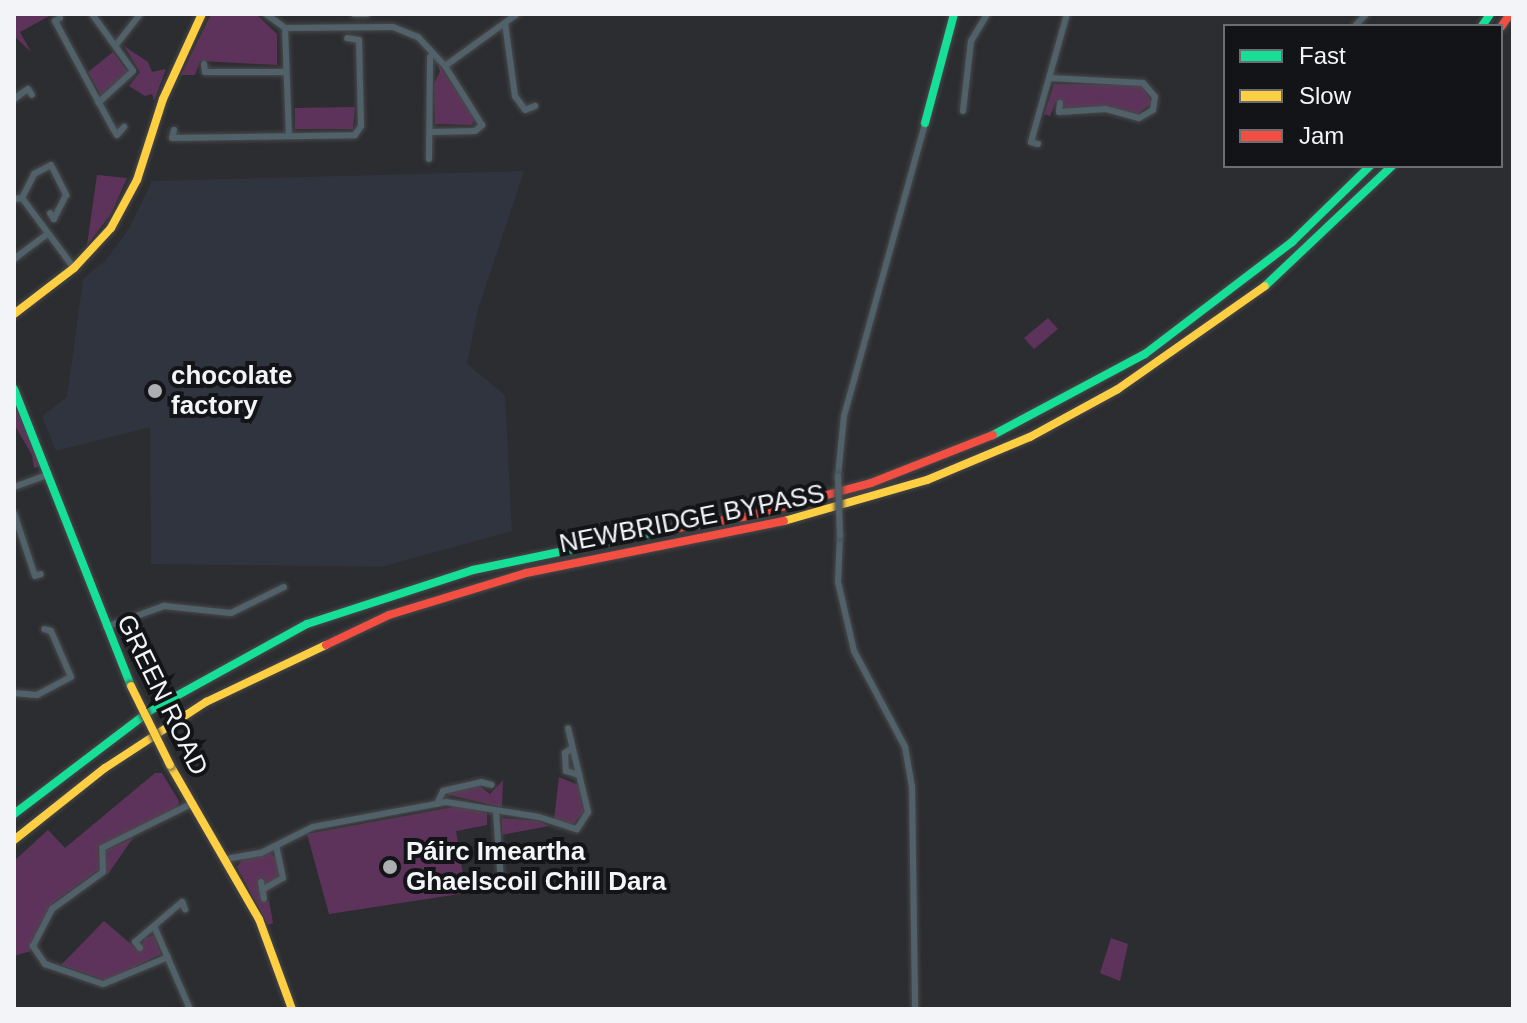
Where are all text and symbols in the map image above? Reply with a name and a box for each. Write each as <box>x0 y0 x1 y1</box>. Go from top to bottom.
legend <box>1223 24 1503 168</box>
text: Fast <box>1299 42 1346 69</box>
text: Slow <box>1299 82 1351 109</box>
text: Jam <box>1299 122 1344 149</box>
place label: chocolate factory <box>171 360 292 422</box>
marker: chocolate factory <box>146 382 164 400</box>
street label: NEWBRIDGE BYPASS <box>557 478 827 560</box>
street label: GREEN ROAD <box>110 610 214 780</box>
place label: Páirc Imeartha Ghaelscoil Chill Dara <box>406 836 666 898</box>
marker: Páirc Imeartha Ghaelscoil Chill Dara <box>381 858 399 876</box>

